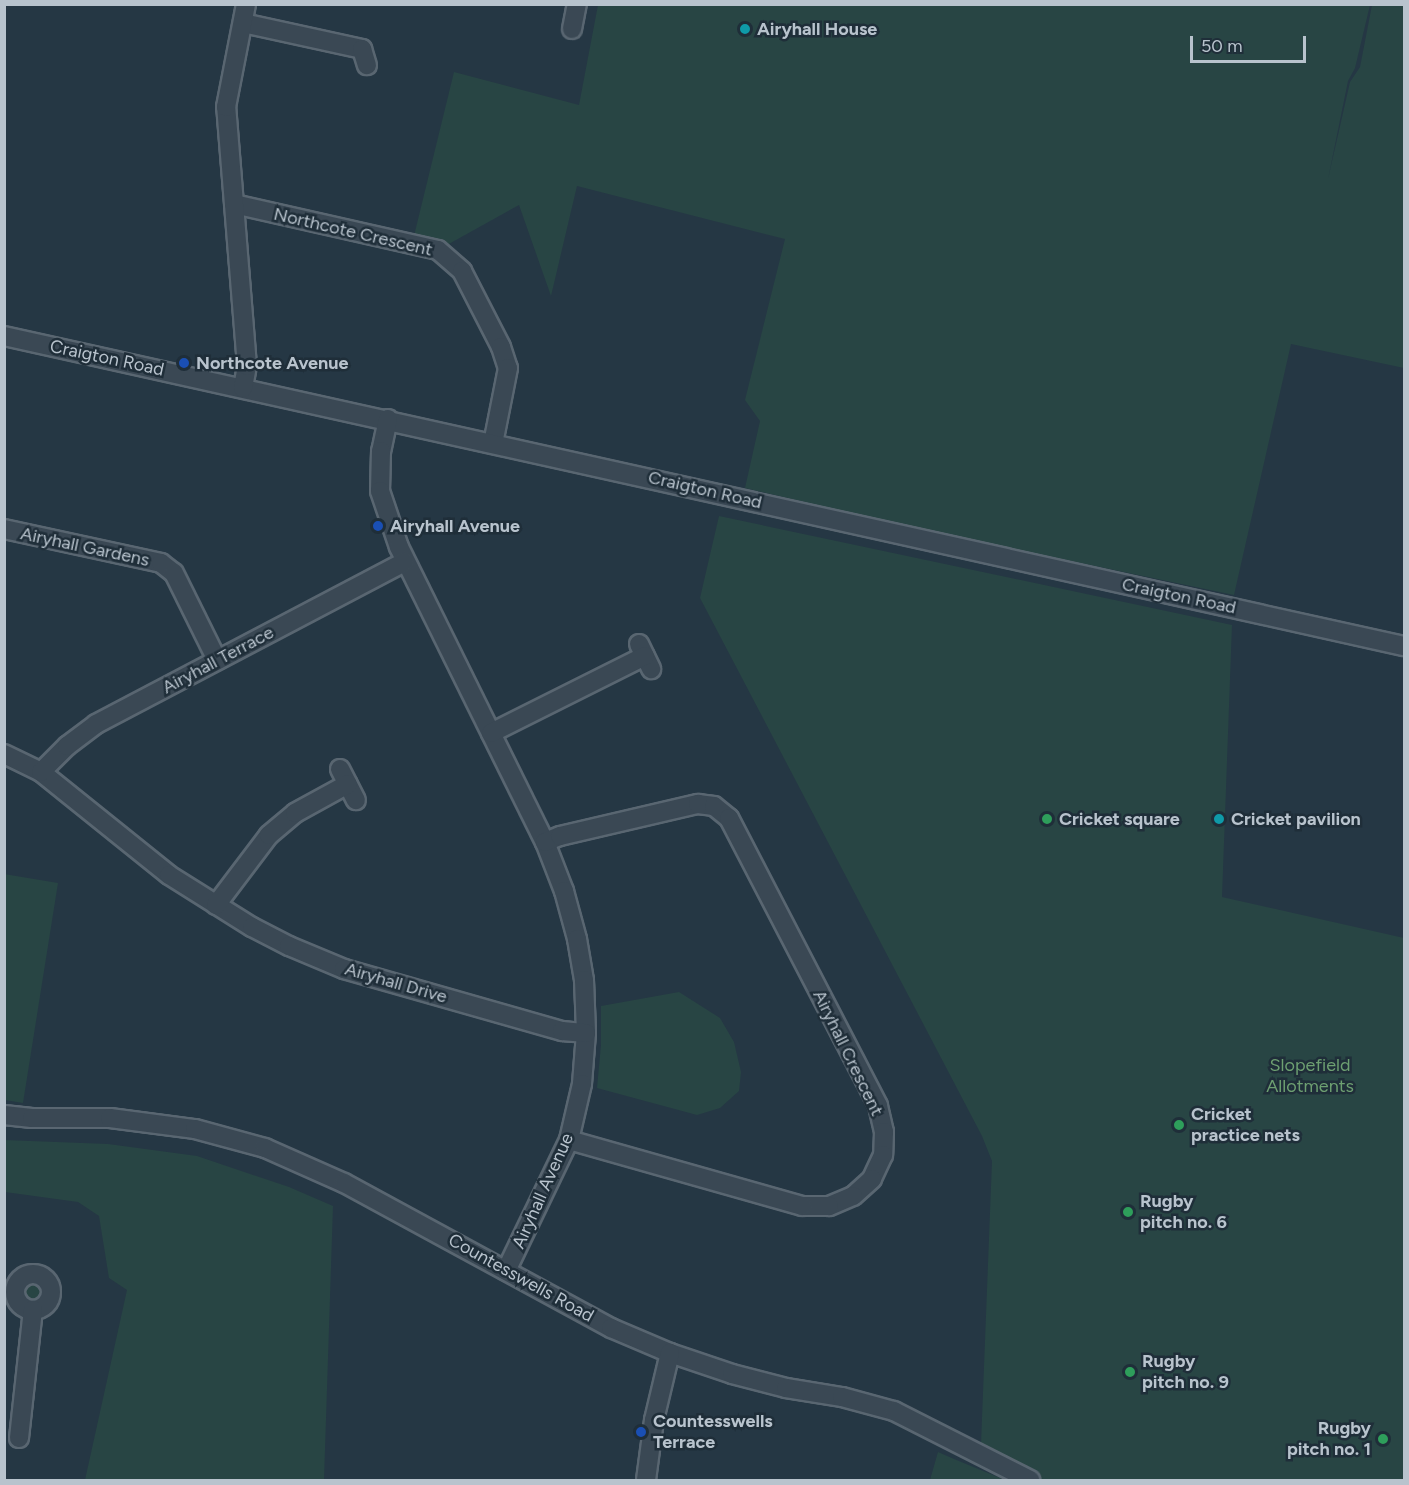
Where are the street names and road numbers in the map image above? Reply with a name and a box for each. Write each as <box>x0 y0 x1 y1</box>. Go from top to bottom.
street label: Northcote Crescent <box>272 203 434 261</box>
street label: Craigton Road <box>48 335 166 381</box>
street label: Craigton Road <box>646 466 764 514</box>
street label: Airyhall Gardens <box>19 523 151 571</box>
street label: Craigton Road <box>1120 573 1238 619</box>
street label: Airyhall Terrace <box>159 622 277 698</box>
street label: Airyhall Drive <box>342 958 450 1008</box>
street label: Airyhall Crescent <box>808 987 888 1119</box>
street label: Airyhall Avenue <box>508 1130 578 1252</box>
street label: Countesswells Road <box>445 1229 597 1327</box>

